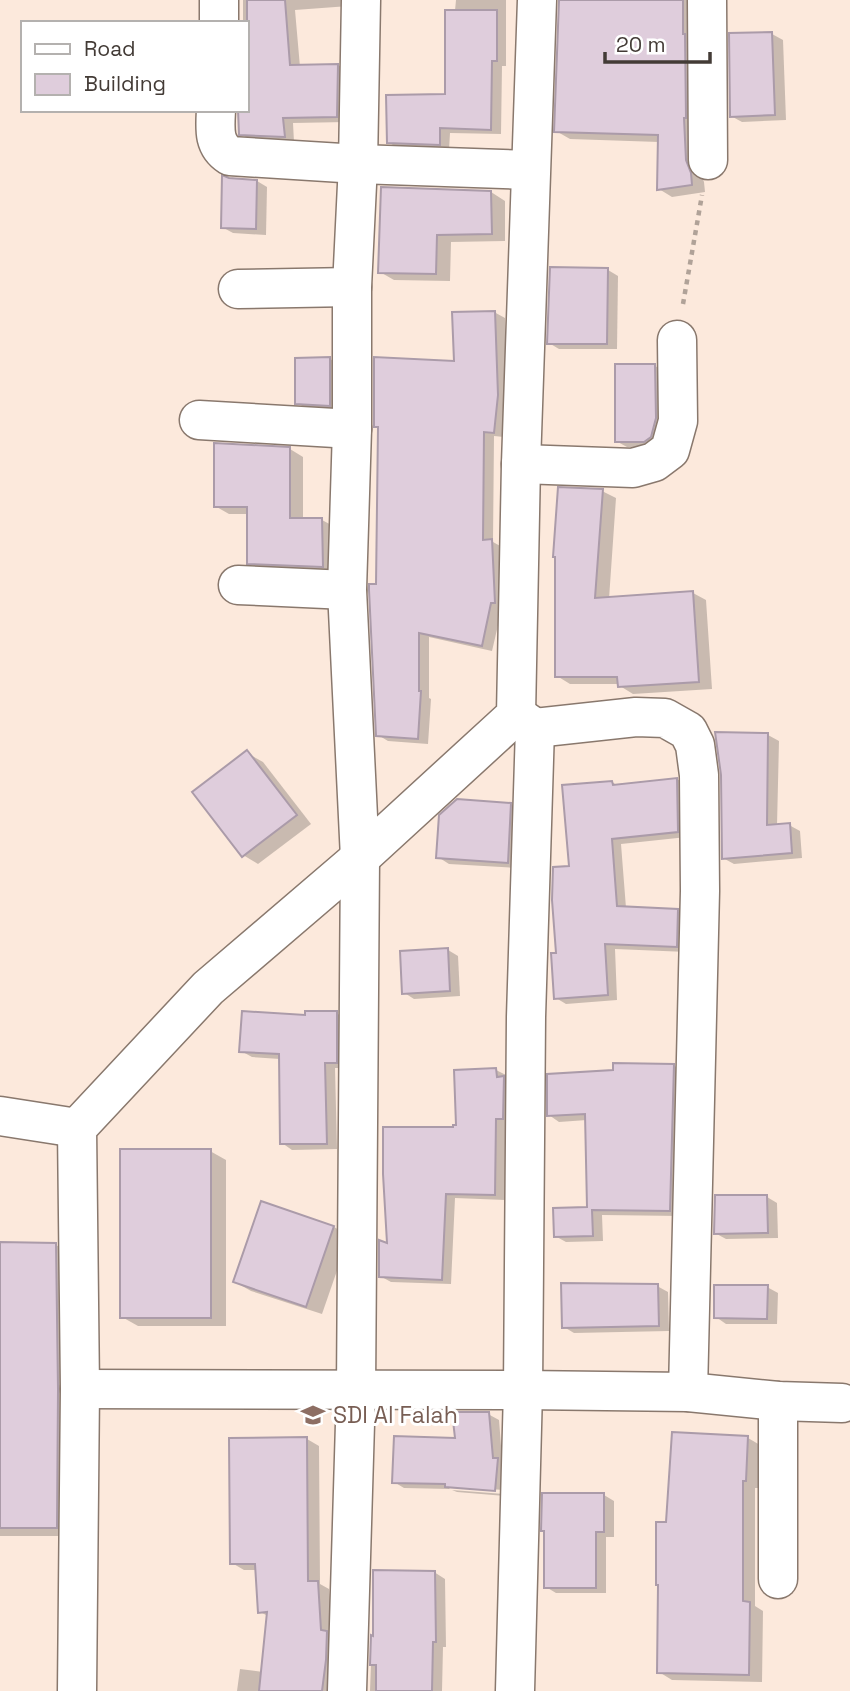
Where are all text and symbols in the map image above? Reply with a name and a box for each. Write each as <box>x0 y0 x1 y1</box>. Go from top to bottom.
legend <box>21 21 248 112</box>
scale bar <box>605 21 710 65</box>
text: 20 m <box>616 31 666 58</box>
text: Road <box>84 35 136 62</box>
text: Building <box>84 70 166 97</box>
place label: SDI Al Falah <box>333 1400 458 1430</box>
school or university icon: SDI Al Falah <box>299 1401 327 1429</box>

